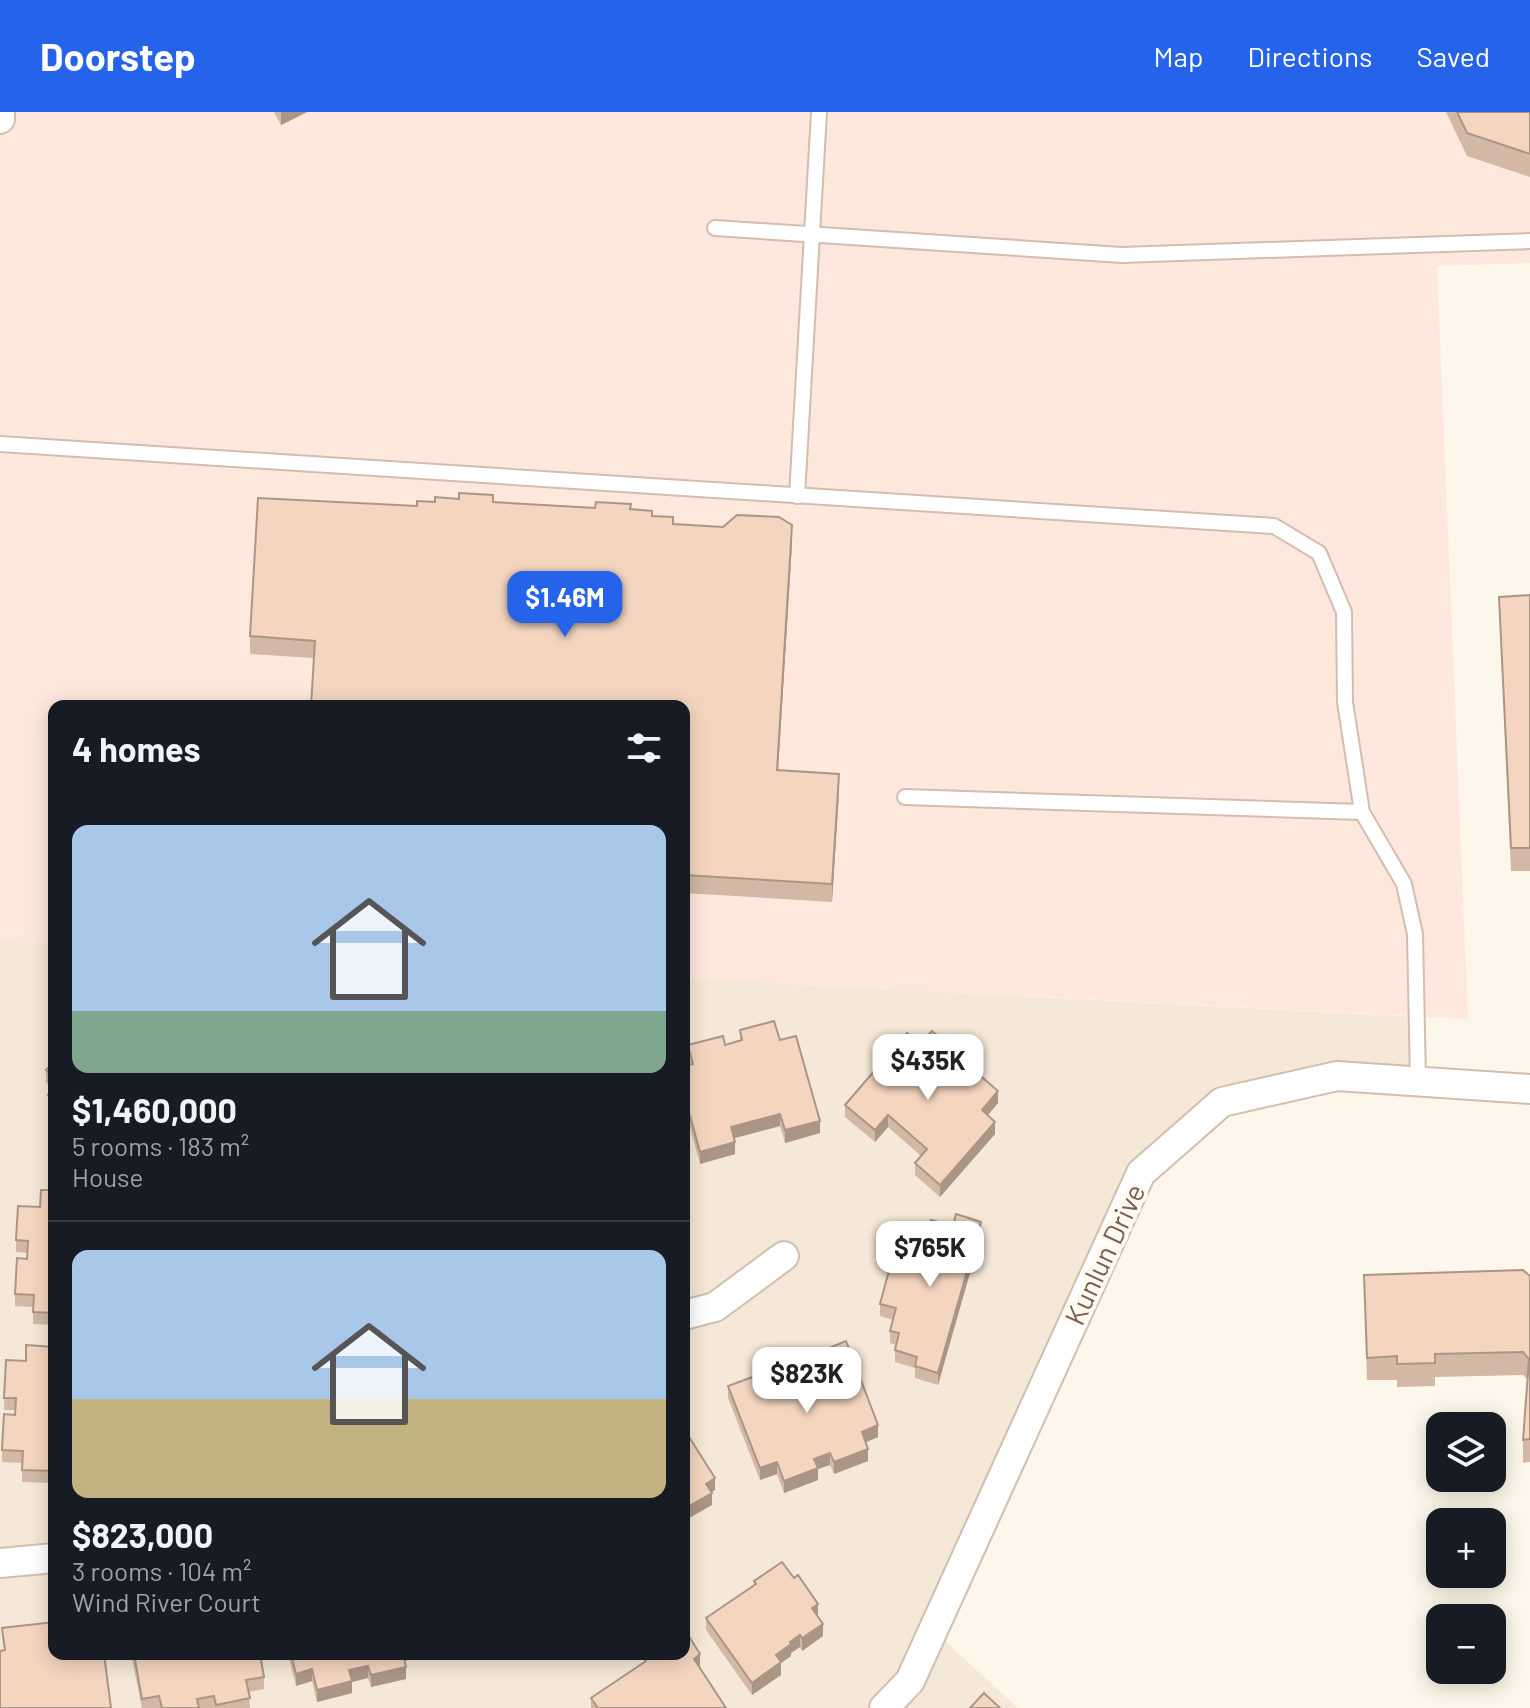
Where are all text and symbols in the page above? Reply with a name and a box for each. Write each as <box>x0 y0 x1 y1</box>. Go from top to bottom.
text: Doorstep <box>40 33 196 79</box>
text: Map <box>1154 39 1203 73</box>
text: Directions <box>1247 39 1373 73</box>
text: Saved <box>1417 39 1490 73</box>
pin: $1.46M <box>500 571 630 639</box>
text: $1.46M <box>525 581 605 612</box>
icon: filters <box>622 726 666 770</box>
text: 4 homes <box>72 728 201 769</box>
icon: home <box>297 877 441 1021</box>
pin: $435K <box>872 1034 984 1102</box>
text: $435K <box>891 1044 965 1075</box>
text: $1,460,000 <box>72 1089 237 1130</box>
text: 5 rooms · 183 m² <box>72 1130 249 1161</box>
text: House <box>72 1161 143 1192</box>
street label: Kunlun Drive <box>1057 1178 1151 1330</box>
pin: $765K <box>874 1221 986 1289</box>
text: $765K <box>894 1231 966 1262</box>
icon: home <box>297 1302 441 1446</box>
pin: $823K <box>751 1347 863 1415</box>
text: $823K <box>770 1357 844 1388</box>
map controls <box>1426 1412 1506 1684</box>
button: layers <box>1426 1412 1506 1492</box>
button: + <box>1426 1508 1506 1588</box>
text: $823,000 <box>72 1514 213 1555</box>
text: 3 rooms · 104 m² <box>72 1555 251 1586</box>
text: Wind River Court <box>72 1586 261 1617</box>
button: − <box>1426 1604 1506 1684</box>

